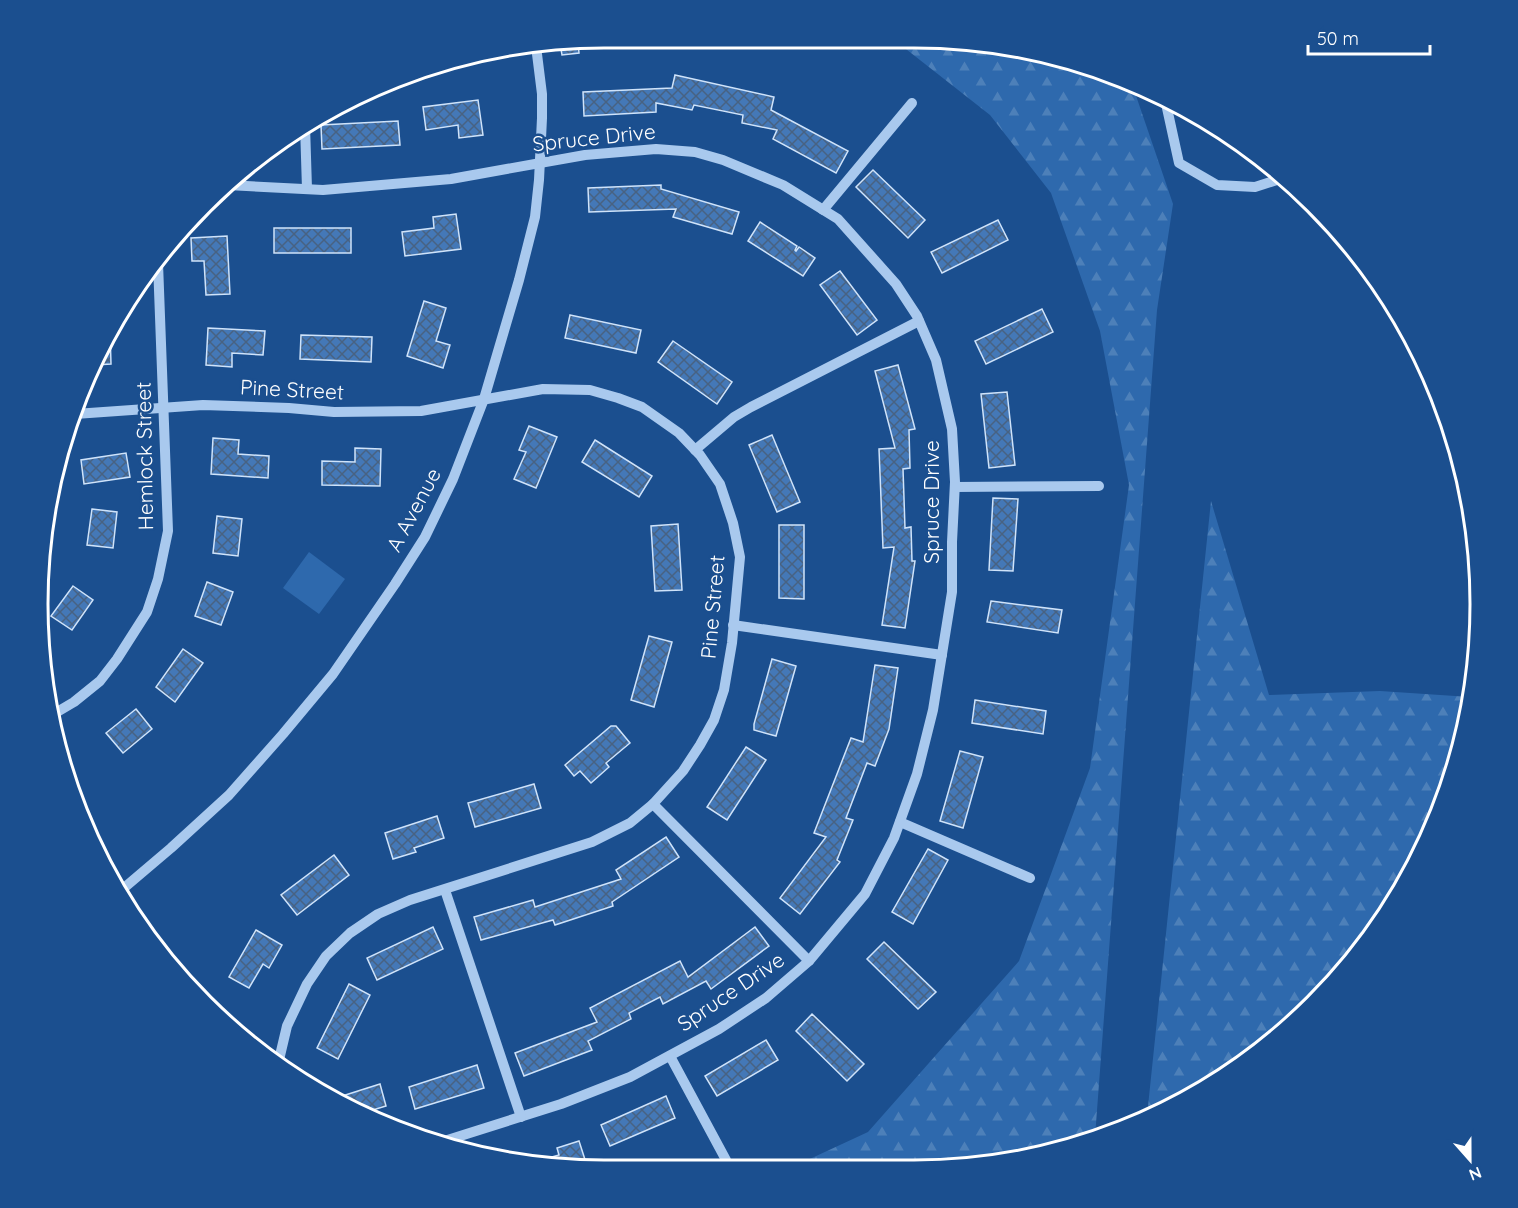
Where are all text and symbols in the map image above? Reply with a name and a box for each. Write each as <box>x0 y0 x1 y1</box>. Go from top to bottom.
scale bar <box>1308 18 1430 56</box>
text: 50 m <box>1317 27 1359 50</box>
street label: Spruce Drive <box>531 118 657 156</box>
street label: Pine Street <box>239 373 345 405</box>
street label: Hemlock Street <box>130 381 158 531</box>
street label: Spruce Drive <box>918 440 944 564</box>
street label: A Avenue <box>380 463 446 556</box>
street label: Pine Street <box>695 554 729 660</box>
street label: Spruce Drive <box>672 946 789 1037</box>
north arrow <box>1440 1130 1500 1190</box>
text: N <box>1466 1163 1484 1185</box>

